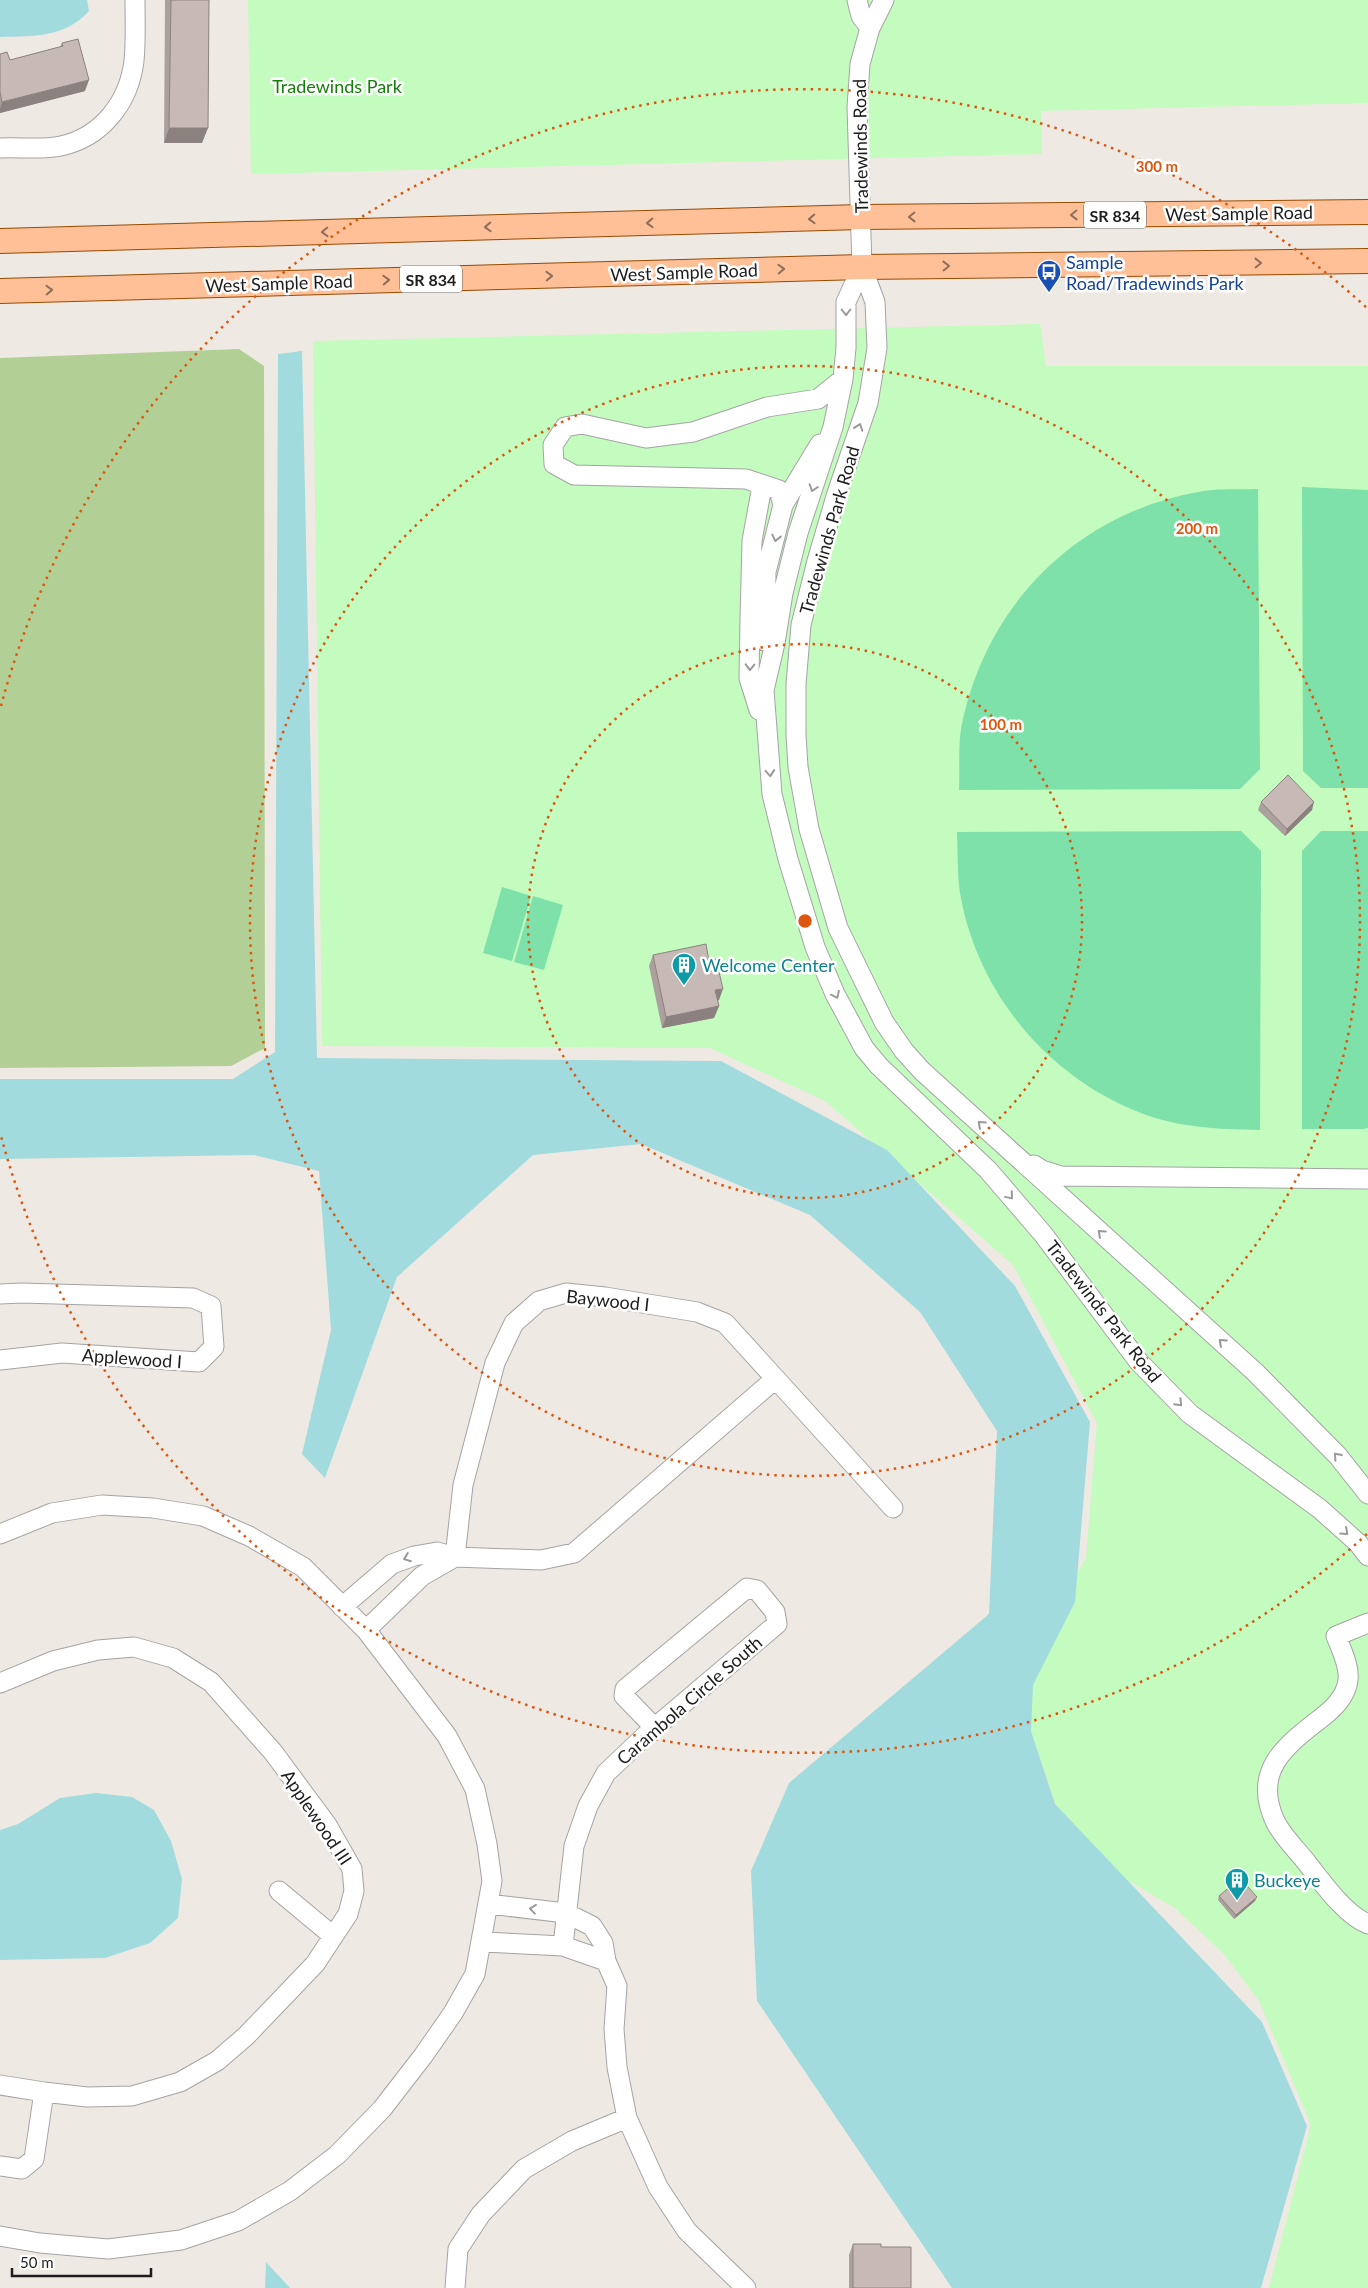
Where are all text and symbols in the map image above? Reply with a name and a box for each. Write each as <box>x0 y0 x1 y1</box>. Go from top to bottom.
park label: Tradewinds Park <box>272 75 403 97</box>
street label: Tradewinds Road <box>848 79 872 213</box>
text: 300 m <box>1136 157 1178 175</box>
street label: West Sample Road <box>1165 201 1313 225</box>
road number: SR 834 <box>1084 202 1146 228</box>
one-way arrow <box>1070 210 1078 220</box>
one-way arrow <box>908 212 916 222</box>
one-way arrow <box>808 213 816 224</box>
one-way arrow <box>646 218 654 228</box>
one-way arrow <box>483 222 491 233</box>
one-way arrow <box>321 227 328 237</box>
place label: Sample Road/Tradewinds Park <box>1066 251 1245 294</box>
street label: West Sample Road <box>610 258 758 286</box>
one-way arrow <box>1255 258 1263 268</box>
bus stop icon: Sample Road/Tradewinds Park <box>1036 259 1062 293</box>
one-way arrow <box>942 261 950 271</box>
one-way arrow <box>778 264 785 274</box>
road number: SR 834 <box>400 266 462 292</box>
street label: West Sample Road <box>205 269 353 297</box>
one-way arrow <box>545 271 553 281</box>
one-way arrow <box>382 275 390 286</box>
one-way arrow <box>45 285 53 295</box>
one-way arrow <box>841 308 851 316</box>
one-way arrow <box>854 424 864 432</box>
street label: Tradewinds Park Road <box>794 443 864 617</box>
one-way arrow <box>808 483 818 491</box>
text: 200 m <box>1176 519 1218 537</box>
one-way arrow <box>771 533 782 542</box>
one-way arrow <box>744 664 755 672</box>
text: 100 m <box>980 715 1022 733</box>
one-way arrow <box>764 770 775 778</box>
centre of rings <box>796 912 814 930</box>
building icon: Welcome Center <box>671 952 697 986</box>
place label: Welcome Center <box>702 954 835 976</box>
one-way arrow <box>830 990 841 999</box>
one-way arrow <box>977 1121 986 1130</box>
one-way arrow <box>1005 1190 1014 1199</box>
one-way arrow <box>1098 1230 1107 1239</box>
street label: Tradewinds Park Road <box>1042 1236 1166 1386</box>
street label: Baywood I <box>565 1285 651 1315</box>
one-way arrow <box>1218 1339 1227 1348</box>
street label: Applewood I <box>81 1344 183 1372</box>
one-way arrow <box>1173 1397 1182 1406</box>
one-way arrow <box>1334 1453 1343 1462</box>
one-way arrow <box>1340 1526 1349 1535</box>
one-way arrow <box>403 1552 412 1563</box>
street label: Carambola Circle South <box>612 1631 766 1769</box>
street label: Applewood III <box>277 1765 357 1869</box>
building icon: Buckeye <box>1224 1867 1250 1901</box>
place label: Buckeye <box>1254 1869 1321 1891</box>
one-way arrow <box>529 1904 537 1915</box>
scale bar <box>12 2246 151 2278</box>
text: 50 m <box>20 2253 54 2271</box>

